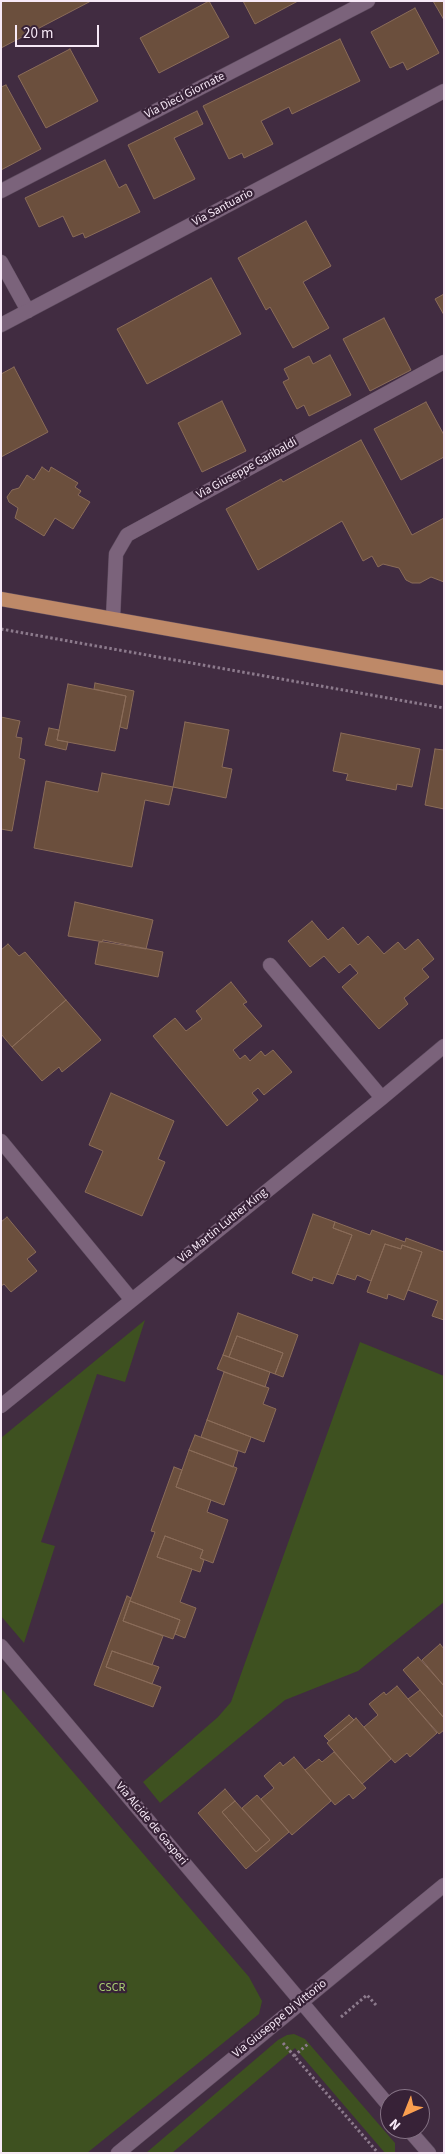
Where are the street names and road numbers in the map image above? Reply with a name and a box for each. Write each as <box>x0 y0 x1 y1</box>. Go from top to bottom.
street label: Via Dieci Giornate <box>143 70 227 122</box>
street label: Via Santuario <box>190 186 256 230</box>
street label: Via Giuseppe Garibaldi <box>194 435 300 503</box>
street label: Via Martin Luther King <box>176 1186 270 1266</box>
street label: Via Alcide de Gasperi <box>112 1780 190 1868</box>
street label: Via Giuseppe Di Vittorio <box>230 1977 330 2061</box>

